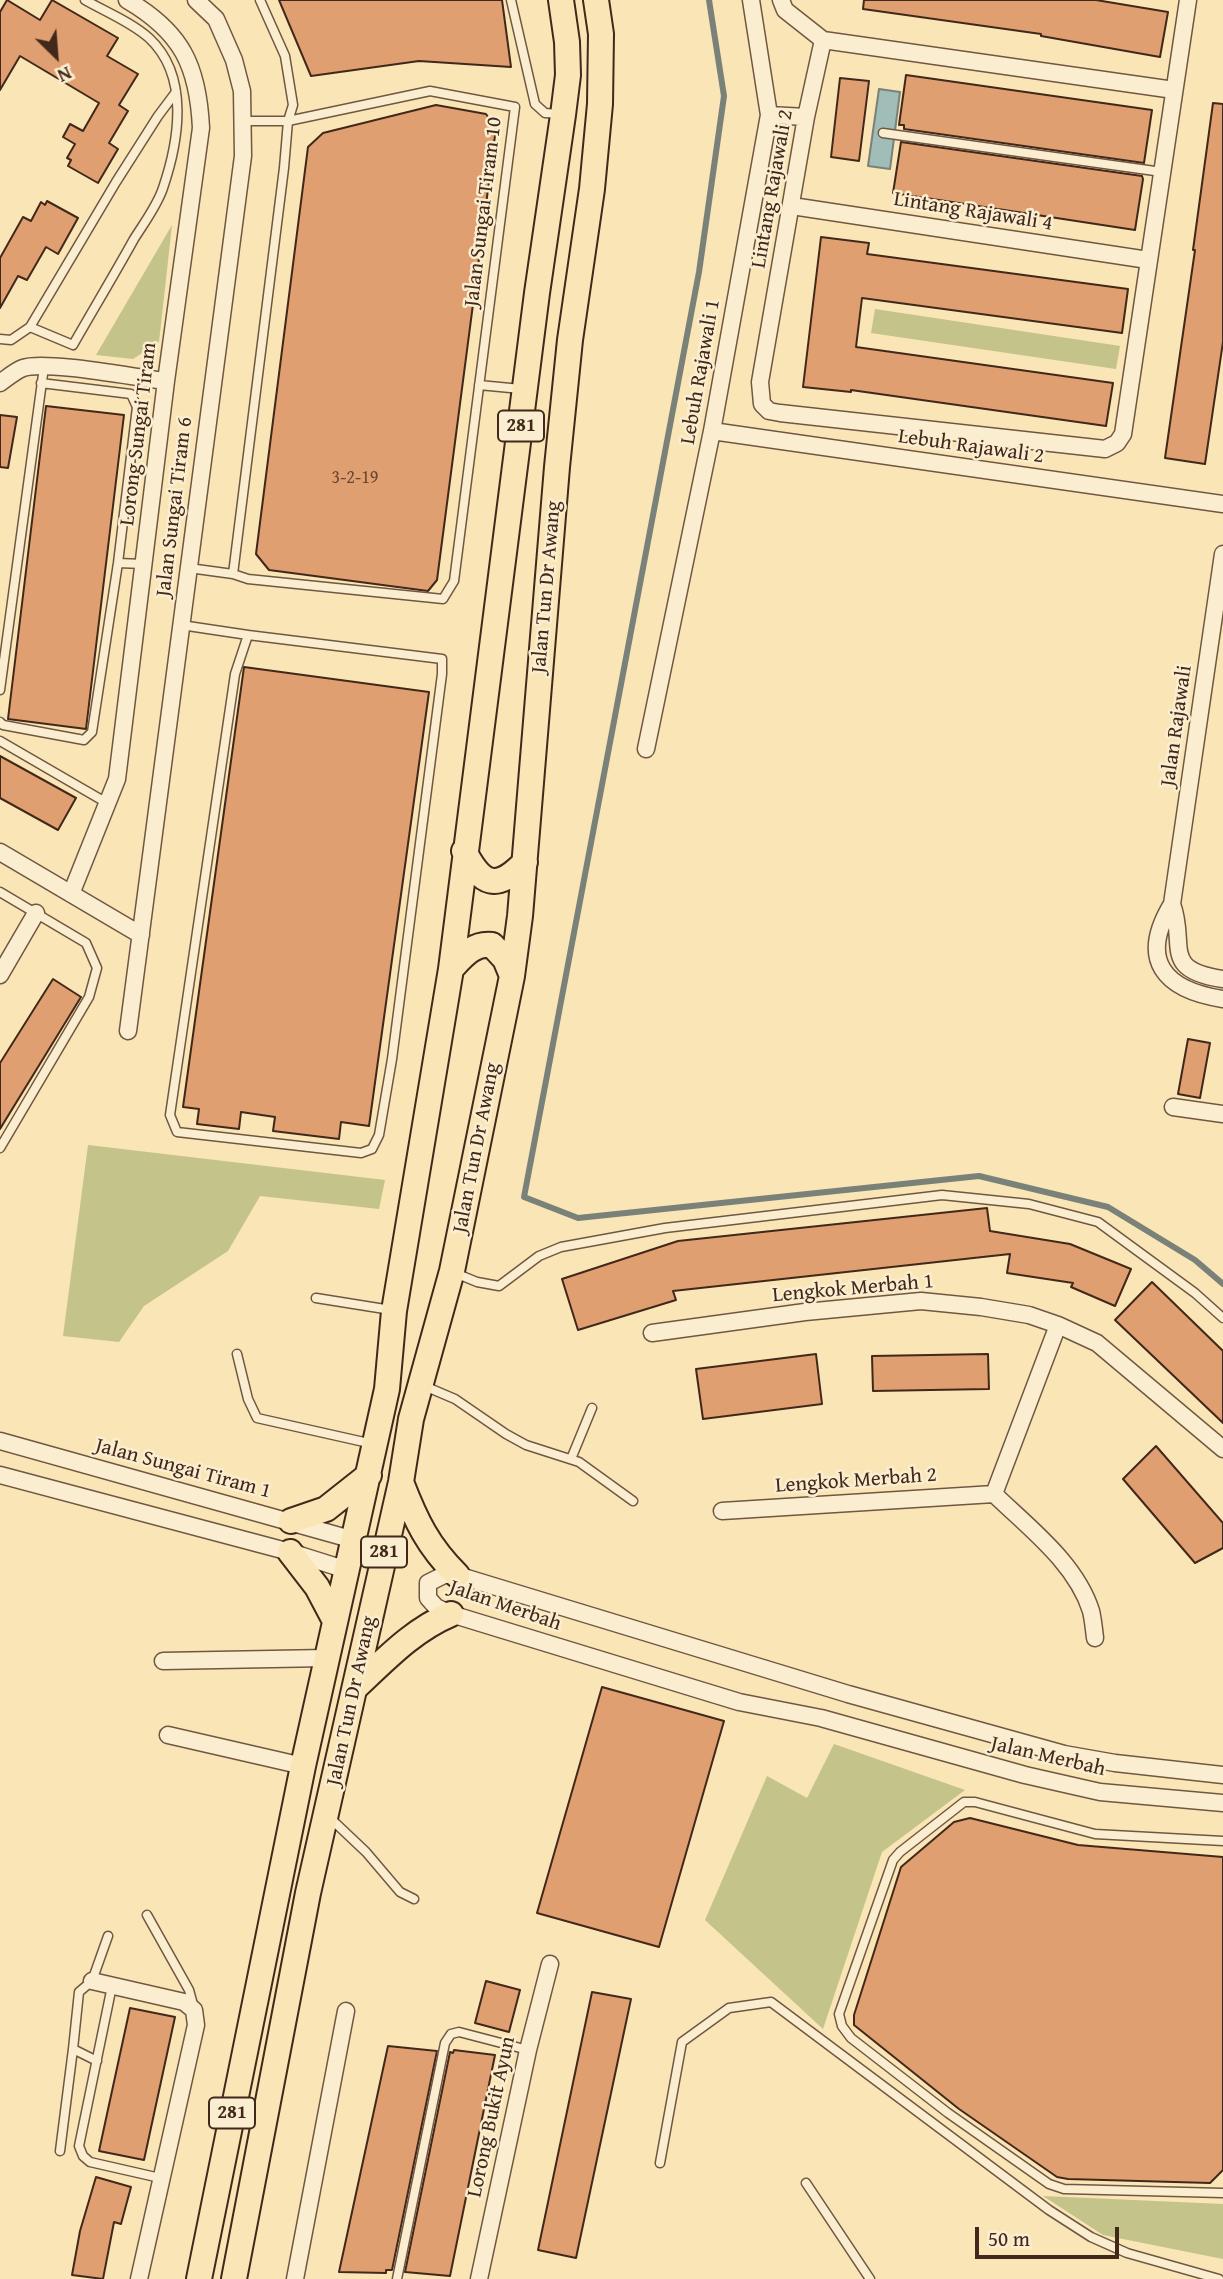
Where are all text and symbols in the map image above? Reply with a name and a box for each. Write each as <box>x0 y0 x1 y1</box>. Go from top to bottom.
north arrow <box>21 21 91 91</box>
text: N <box>53 60 77 90</box>
street label: Lintang Rajawali 2 <box>747 108 799 270</box>
street label: Jalan Sungai Tiram 10 <box>460 116 508 308</box>
street label: Lintang Rajawali 4 <box>892 187 1054 237</box>
street label: Lebuh Rajawali 1 <box>676 297 726 447</box>
street label: Lorong Sungai Tiram <box>115 341 163 527</box>
road number: 281 <box>498 410 544 442</box>
street label: Jalan Sungai Tiram 6 <box>151 416 199 598</box>
street label: Lebuh Rajawali 2 <box>896 424 1046 470</box>
house number: 3-2-19 <box>331 467 379 489</box>
street label: Jalan Tun Dr Awang <box>527 500 567 674</box>
street label: Jalan Rajawali <box>1156 664 1198 788</box>
street label: Jalan Tun Dr Awang <box>448 1061 506 1235</box>
street label: Lengkok Merbah 1 <box>771 1269 935 1309</box>
street label: Jalan Sungai Tiram 1 <box>92 1433 274 1505</box>
street label: Lengkok Merbah 2 <box>775 1463 937 1499</box>
road number: 281 <box>361 1536 407 1568</box>
street label: Jalan Merbah <box>446 1575 564 1637</box>
street label: Jalan Tun Dr Awang <box>322 1614 382 1788</box>
street label: Jalan Merbah <box>988 1732 1108 1782</box>
street label: Lorong Bukit Ayun <box>463 2034 521 2200</box>
road number: 281 <box>209 2098 255 2128</box>
scale bar <box>978 2212 1122 2256</box>
text: 50 m <box>988 2223 1030 2254</box>

